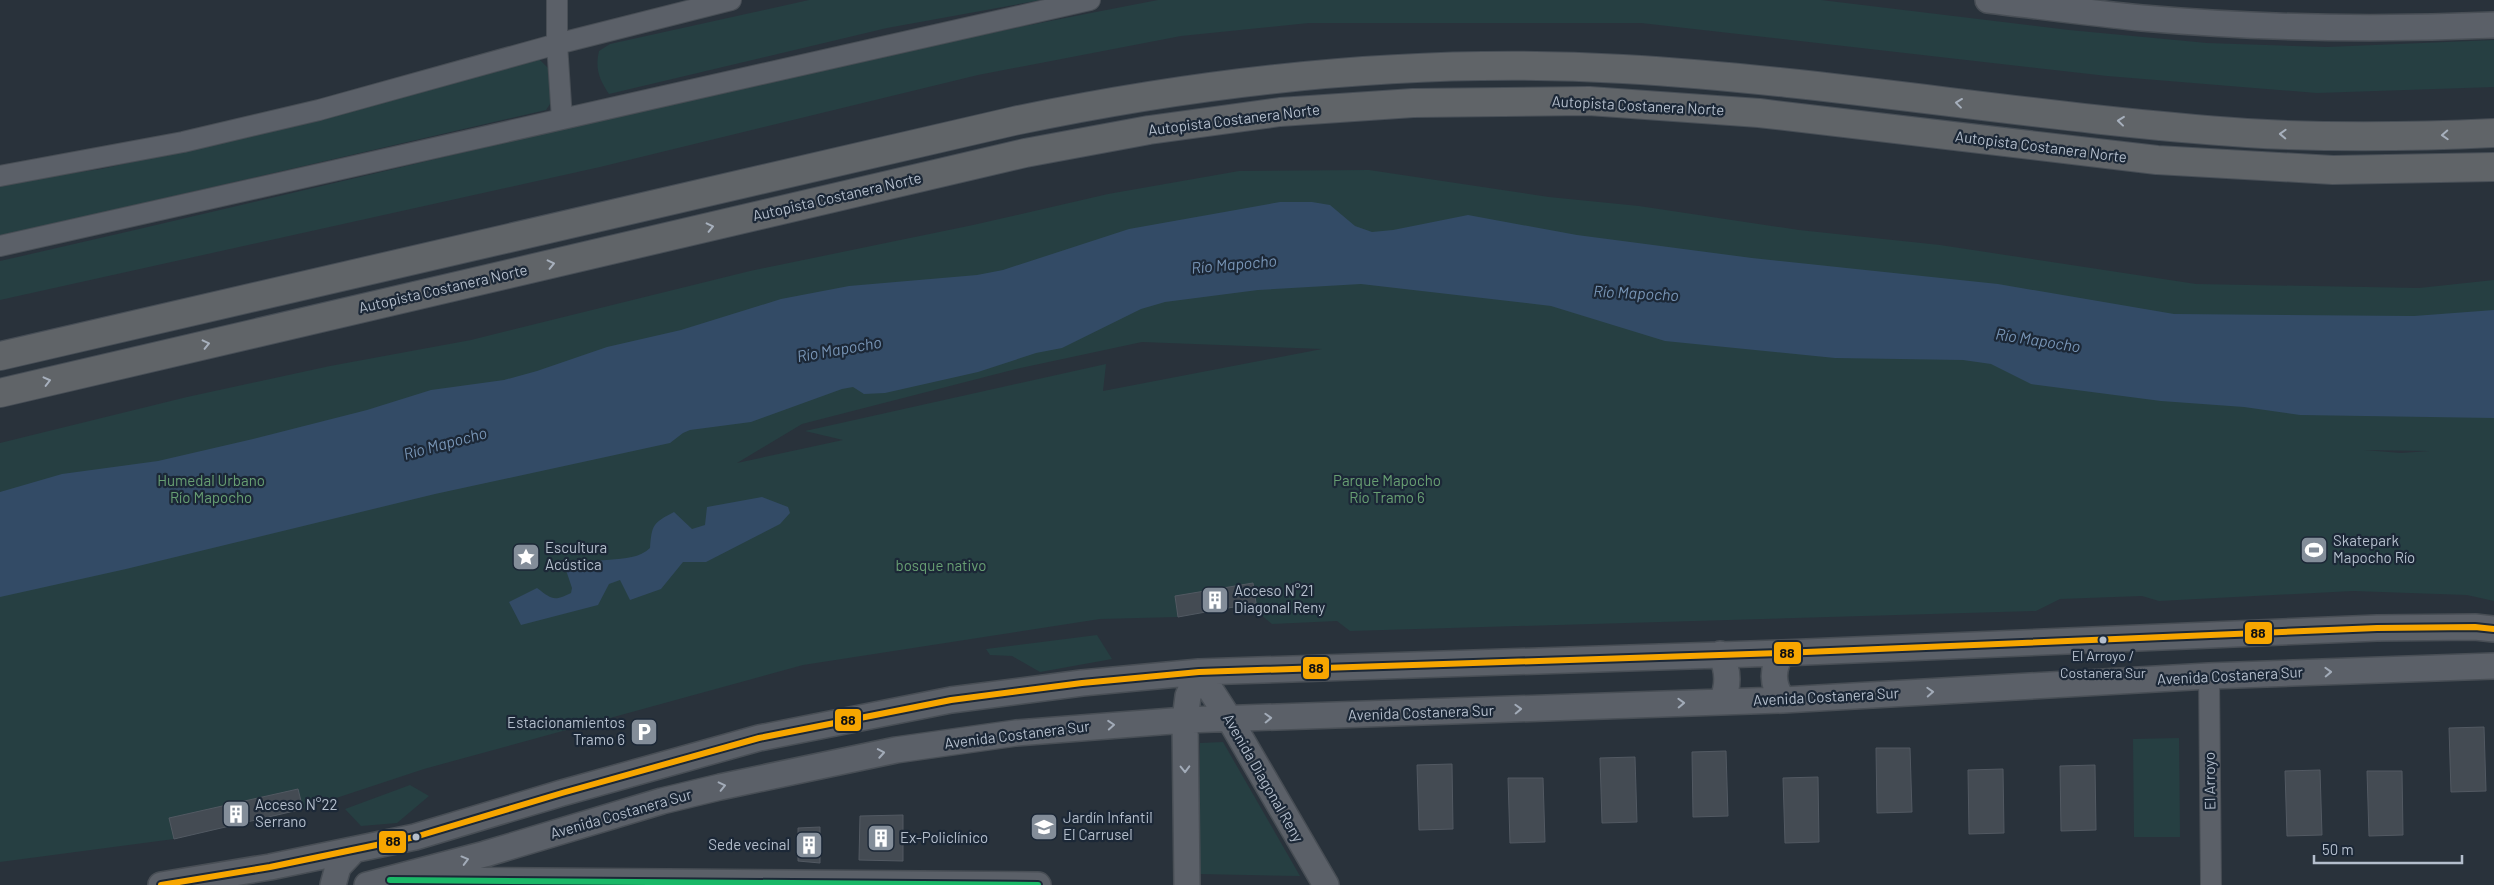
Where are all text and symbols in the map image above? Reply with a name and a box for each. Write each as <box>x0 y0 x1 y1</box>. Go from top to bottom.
street label: Autopista Costanera Norte <box>1551 91 1725 119</box>
one-way arrow <box>1955 98 1963 109</box>
street label: Autopista Costanera Norte <box>1147 100 1321 138</box>
one-way arrow <box>2117 115 2125 126</box>
street label: Autopista Costanera Norte <box>1954 127 2128 165</box>
one-way arrow <box>2279 128 2287 139</box>
one-way arrow <box>2441 130 2449 141</box>
street label: Autopista Costanera Norte <box>751 168 923 224</box>
one-way arrow <box>705 222 714 233</box>
water label: Río Mapocho <box>1190 250 1277 277</box>
one-way arrow <box>547 259 556 270</box>
street label: Autopista Costanera Norte <box>357 260 529 316</box>
water label: Río Mapocho <box>1593 281 1679 304</box>
water label: Río Mapocho <box>1994 323 2082 356</box>
water label: Río Mapocho <box>795 332 883 365</box>
one-way arrow <box>201 339 210 350</box>
one-way arrow <box>43 376 52 387</box>
water label: Río Mapocho <box>401 422 489 463</box>
park label: Humedal Urbano Río Mapocho <box>157 471 265 506</box>
park label: Parque Mapocho Río Tramo 6 <box>1333 471 1441 506</box>
place label: Skatepark Mapocho Río <box>2333 531 2415 566</box>
sports icon: Skatepark Mapocho Río <box>2299 535 2329 565</box>
place label: Escultura Acústica <box>545 538 607 573</box>
place icon: Escultura Acústica <box>511 542 541 572</box>
park label: bosque nativo <box>896 556 986 574</box>
place label: Acceso N°21 Diagonal Reny <box>1234 581 1325 616</box>
building icon: Acceso N°21 Diagonal Reny <box>1200 585 1230 615</box>
line badge: 88 <box>2244 621 2273 645</box>
text: 88 <box>2250 624 2266 641</box>
marker: El Arroyo / Costanera Sur <box>2098 635 2108 645</box>
line badge: 88 <box>1773 641 1802 665</box>
text: 88 <box>1779 644 1795 661</box>
place label: El Arroyo / Costanera Sur <box>2060 647 2146 681</box>
line badge: 88 <box>1302 656 1330 680</box>
text: 88 <box>1308 659 1324 676</box>
street label: Avenida Costanera Sur <box>2156 662 2304 688</box>
one-way arrow <box>2324 666 2332 677</box>
street label: Avenida Costanera Sur <box>1752 683 1900 709</box>
one-way arrow <box>1927 686 1935 697</box>
one-way arrow <box>1677 697 1685 708</box>
street label: Avenida Costanera Sur <box>1348 700 1495 724</box>
one-way arrow <box>1515 704 1523 714</box>
line badge: 88 <box>834 708 862 732</box>
street label: Avenida Diagonal Reny <box>1220 710 1308 845</box>
text: 88 <box>840 711 856 728</box>
place label: Estacionamientos Tramo 6 <box>507 713 625 748</box>
one-way arrow <box>1265 713 1273 724</box>
street label: Avenida Costanera Sur <box>943 716 1091 752</box>
parking icon: Estacionamientos Tramo 6 <box>629 717 659 747</box>
one-way arrow <box>1108 720 1116 731</box>
one-way arrow <box>876 749 885 759</box>
street label: El Arroyo <box>2199 752 2219 810</box>
one-way arrow <box>1180 766 1190 773</box>
one-way arrow <box>717 782 726 792</box>
street label: Avenida Costanera Sur <box>548 784 694 842</box>
place label: Acceso N°22 Serrano <box>255 795 338 830</box>
building icon: Acceso N°22 Serrano <box>221 799 251 829</box>
place label: Jardín Infantil El Carrusel <box>1063 808 1153 843</box>
school or university icon: Jardín Infantil El Carrusel <box>1029 812 1059 842</box>
building icon: Ex-Policlínico <box>866 823 896 853</box>
place label: Ex-Policlínico <box>900 828 988 846</box>
line badge: 88 <box>378 830 407 854</box>
building icon: Sede vecinal <box>794 830 824 860</box>
text: 88 <box>385 832 401 849</box>
unlabelled marker <box>411 832 421 842</box>
scale bar <box>2314 832 2462 864</box>
place label: Sede vecinal <box>708 835 790 853</box>
text: 50 m <box>2322 840 2354 858</box>
one-way arrow <box>460 855 469 866</box>

